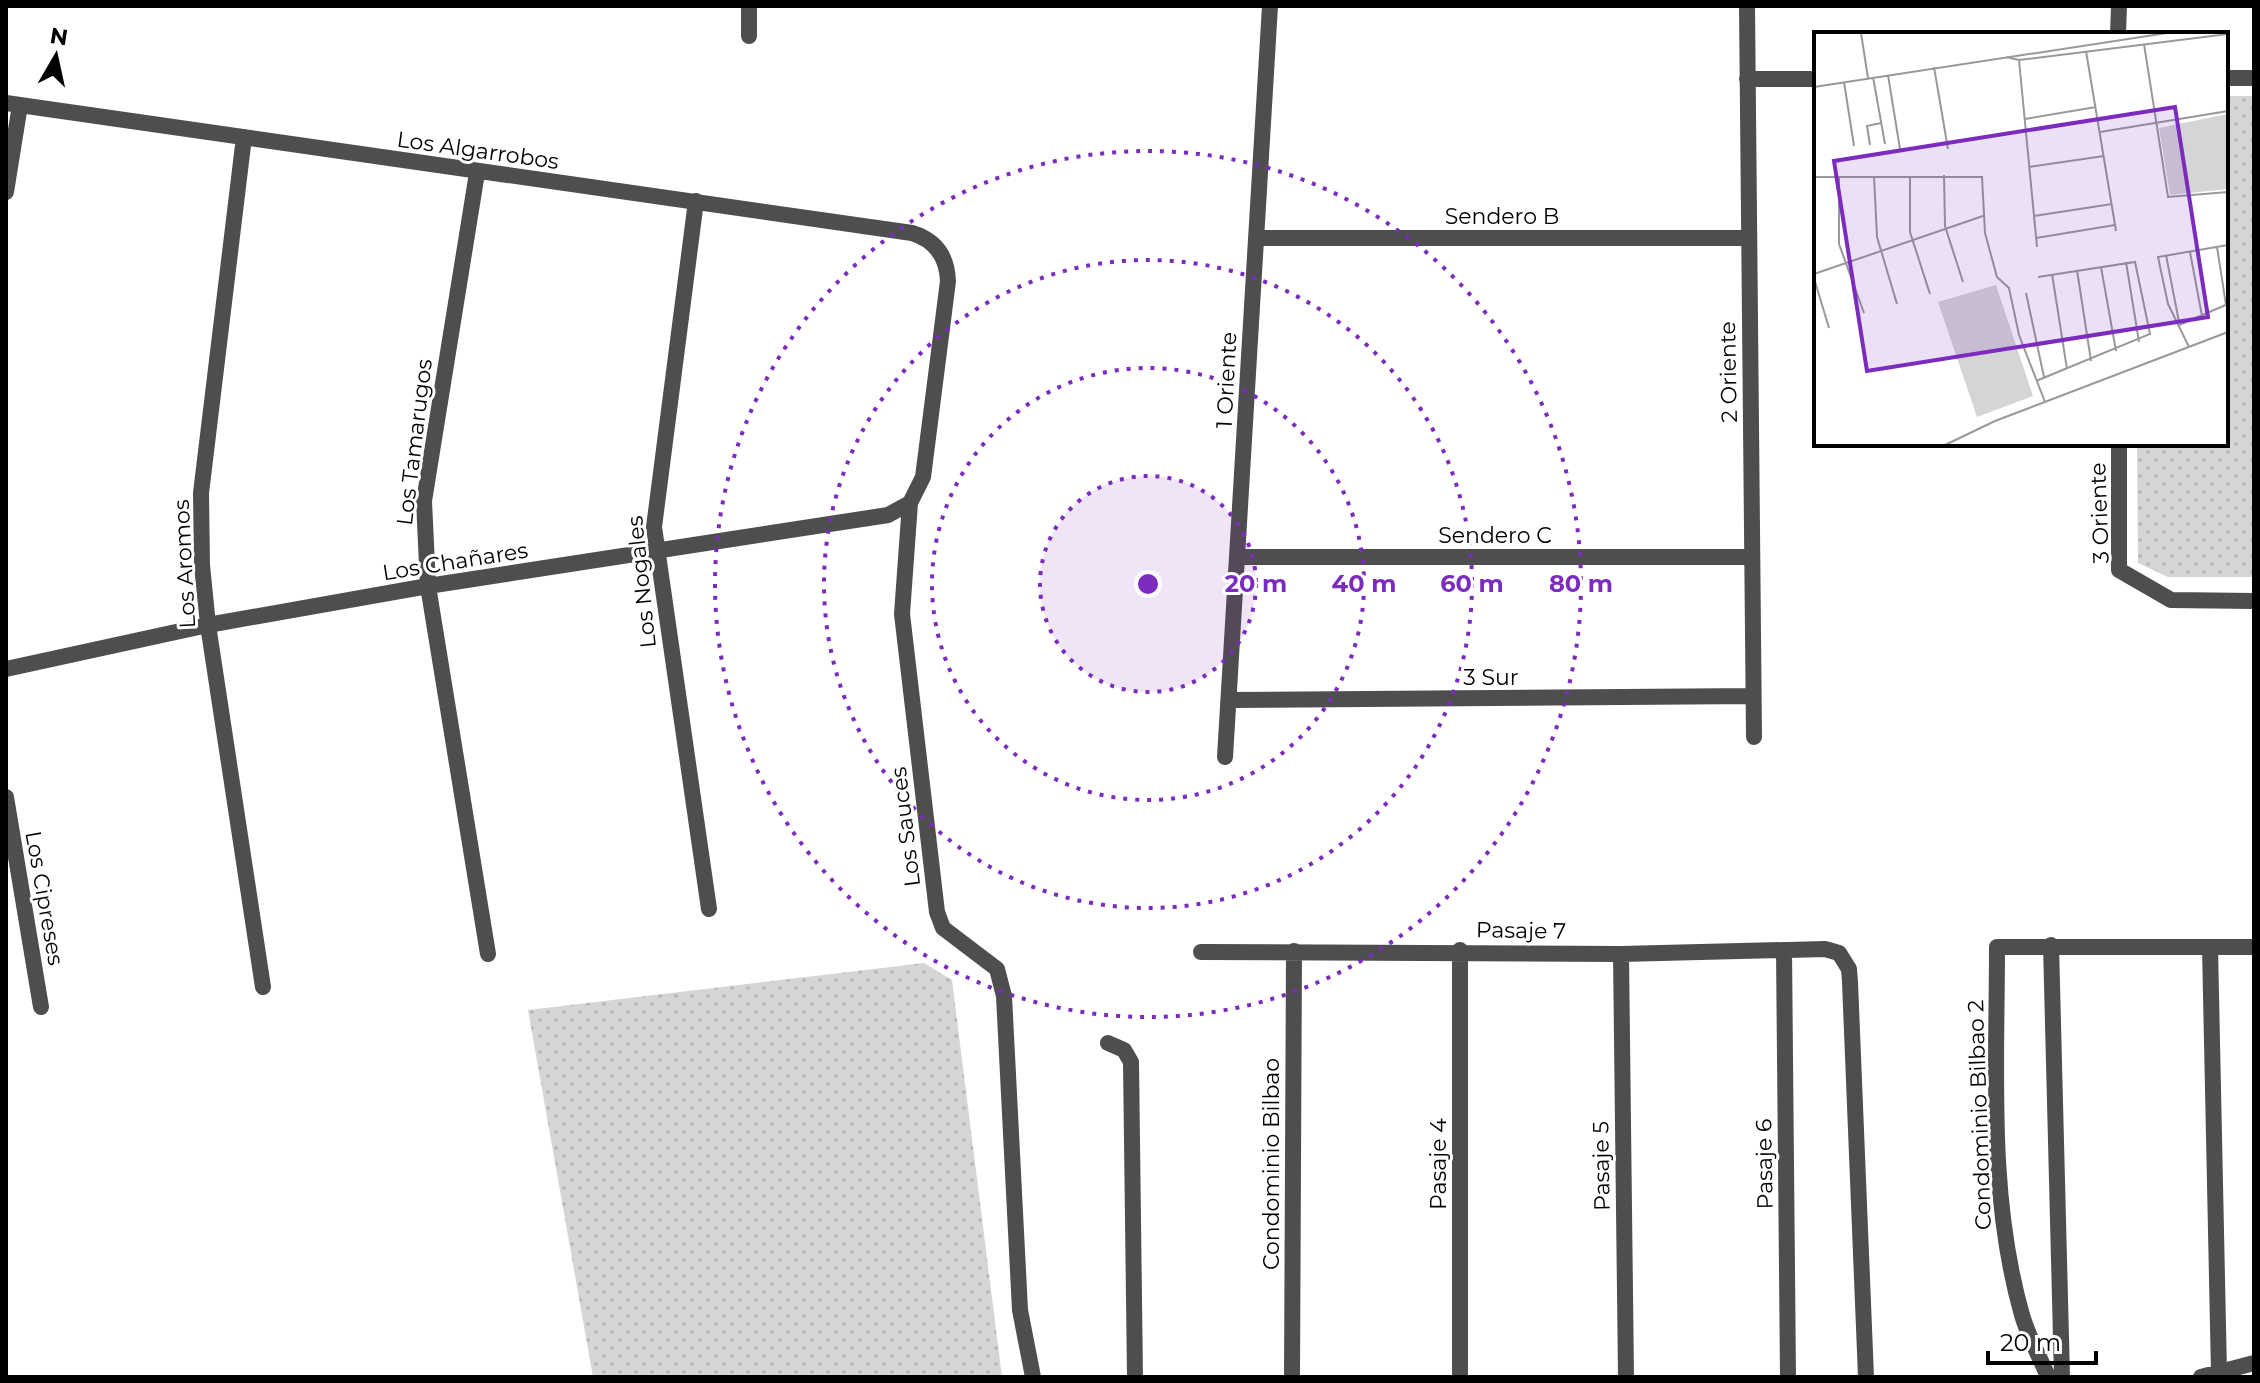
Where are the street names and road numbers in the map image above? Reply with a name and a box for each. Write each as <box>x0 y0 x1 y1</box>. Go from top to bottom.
street label: Los Algarrobos <box>395 126 561 175</box>
street label: Sendero B <box>1445 203 1559 230</box>
street label: 2 Oriente <box>1714 321 1743 423</box>
street label: 1 Oriente <box>1210 331 1243 429</box>
street label: Los Tamarugos <box>391 357 438 527</box>
street label: 3 Oriente <box>2084 462 2115 564</box>
street label: Los Aromos <box>168 499 201 629</box>
street label: Los Nogales <box>621 514 662 649</box>
street label: Sendero C <box>1438 522 1552 549</box>
street label: Los Chañares <box>380 537 530 586</box>
street label: 3 Sur <box>1463 664 1519 691</box>
street label: Los Sauces <box>885 765 926 888</box>
street label: Los Cipreses <box>19 829 70 968</box>
street label: Pasaje 7 <box>1476 916 1566 945</box>
street label: Condominio Bilbao 2 <box>1962 999 1997 1231</box>
street label: Condominio Bilbao <box>1258 1058 1285 1270</box>
street label: Pasaje 4 <box>1425 1118 1452 1210</box>
street label: Pasaje 6 <box>1750 1118 1779 1210</box>
street label: Pasaje 5 <box>1587 1121 1616 1211</box>

